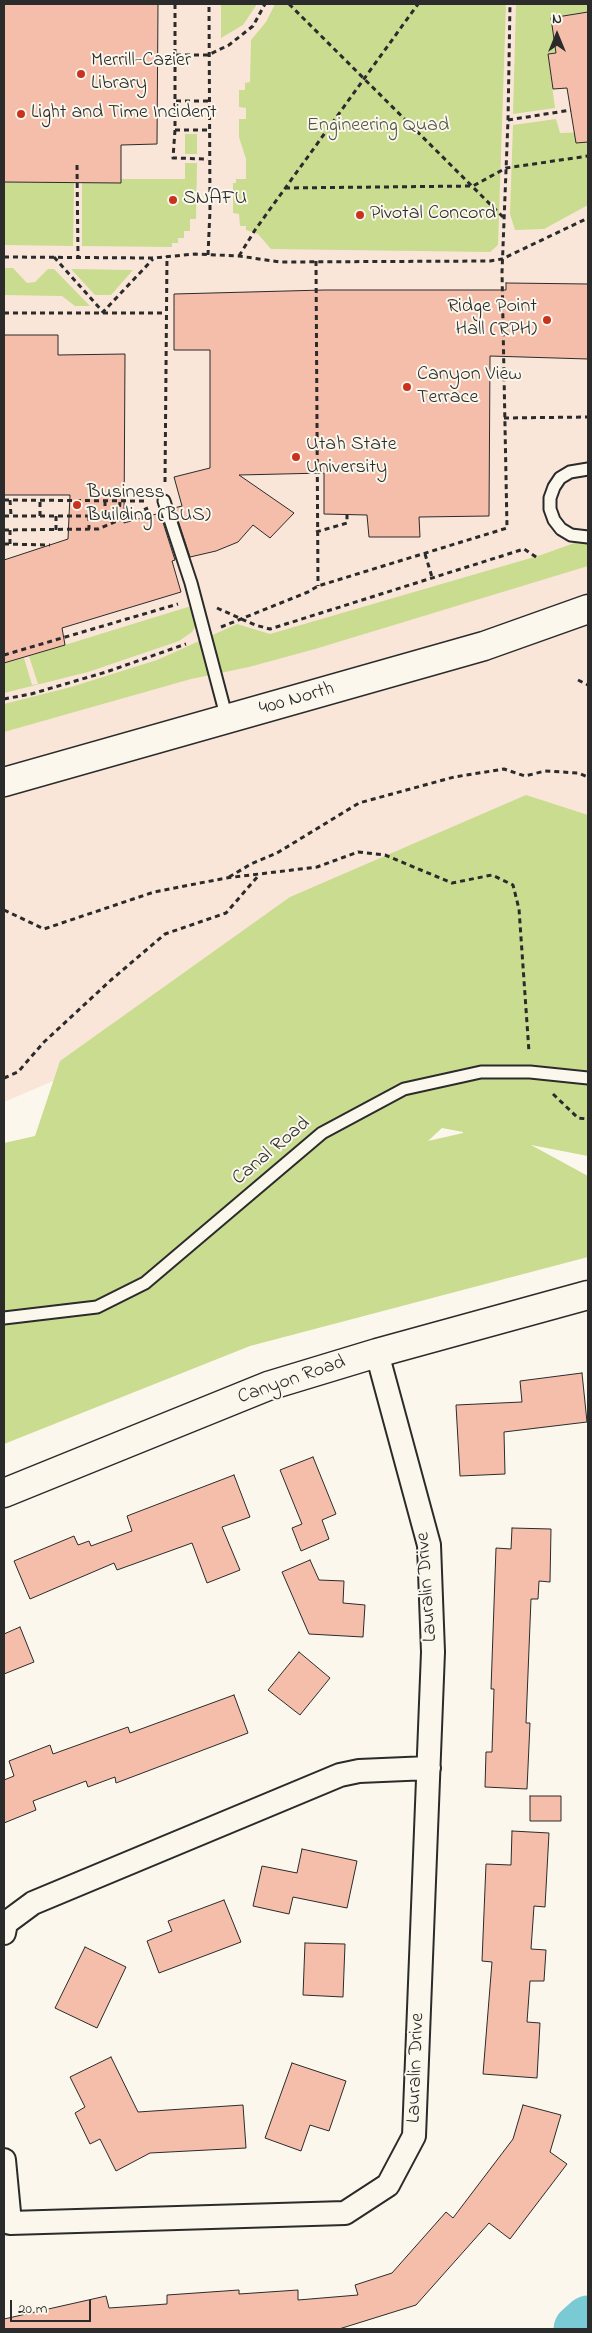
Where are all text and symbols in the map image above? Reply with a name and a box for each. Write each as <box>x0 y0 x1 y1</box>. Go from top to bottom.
text: N <box>552 9 562 30</box>
north arrow <box>532 10 582 60</box>
place label: Merrill-Cazier Library <box>91 50 191 97</box>
marker: Merrill-Cazier Library <box>75 68 87 80</box>
place label: Light and Time Incident <box>31 102 217 126</box>
marker: Light and Time Incident <box>15 108 27 120</box>
park label: Engineering Quad <box>307 115 449 139</box>
place label: SNAFU <box>183 188 247 212</box>
marker: SNAFU <box>167 194 179 206</box>
place label: Pivotal Concord <box>370 203 496 227</box>
marker: Pivotal Concord <box>354 209 366 221</box>
place label: Ridge Point Hall (RPH) <box>447 296 537 343</box>
marker: Ridge Point Hall (RPH) <box>541 314 553 326</box>
place label: Canyon View Terrace <box>417 364 522 411</box>
marker: Canyon View Terrace <box>401 381 413 393</box>
place label: Utah State University <box>306 434 397 481</box>
marker: Utah State University <box>290 451 302 463</box>
place label: Business Building (BUS) <box>87 482 211 529</box>
marker: Business Building (BUS) <box>71 499 83 511</box>
street label: 400 North <box>257 678 337 722</box>
street label: Canal Road <box>228 1113 316 1191</box>
street label: Canyon Road <box>235 1351 349 1411</box>
street label: Lauralin Drive <box>412 1531 444 1643</box>
street label: Lauralin Drive <box>403 2013 431 2123</box>
scale bar <box>12 2290 94 2322</box>
text: 20 m <box>18 2298 47 2320</box>

